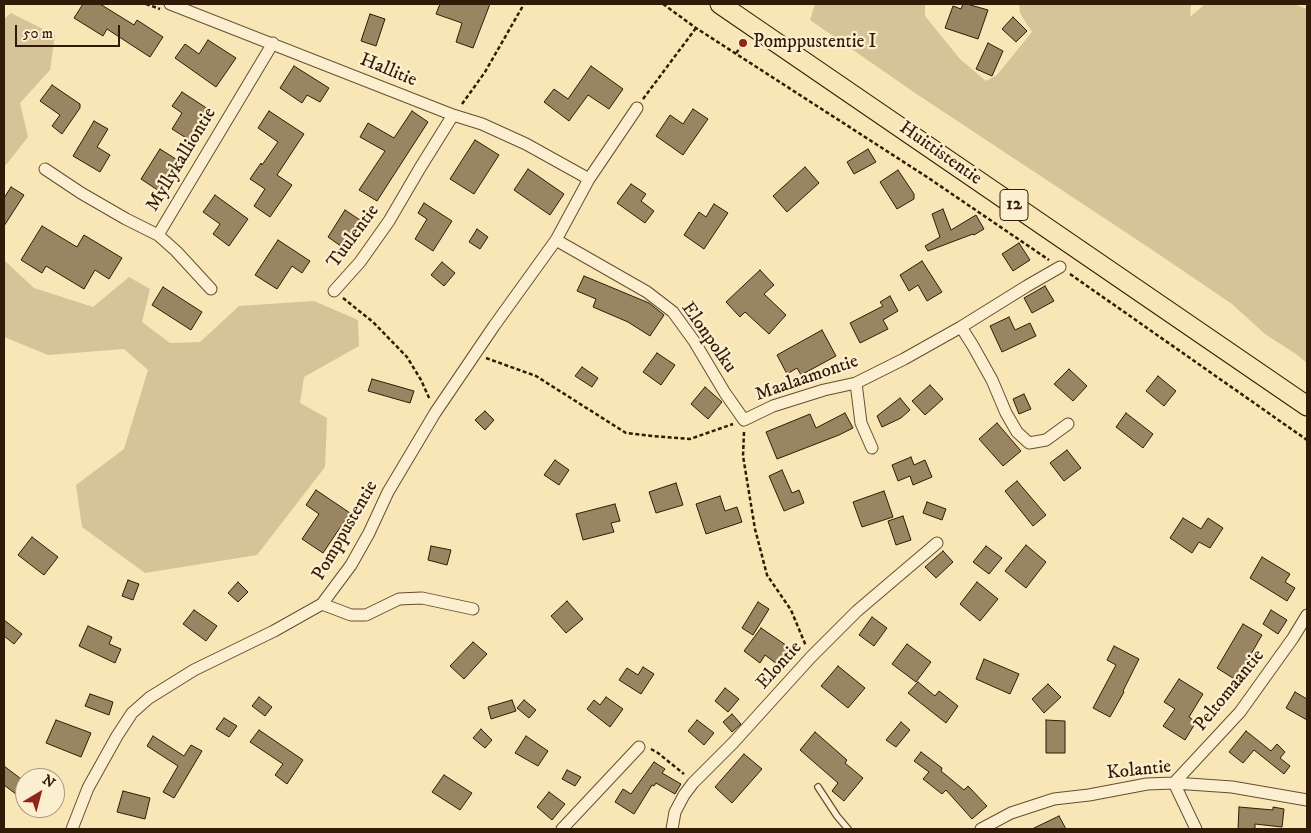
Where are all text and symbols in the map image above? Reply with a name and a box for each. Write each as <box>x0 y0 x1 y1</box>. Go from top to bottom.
scale bar <box>18 15 122 47</box>
text: 50 m <box>23 24 53 43</box>
place label: Pomppustentie I <box>753 32 876 54</box>
marker: Pomppustentie I <box>737 37 749 49</box>
street label: Hallitie <box>356 49 420 93</box>
street label: Myllykalliontie <box>142 104 222 216</box>
street label: Huittistentie <box>894 117 986 191</box>
road number: 12 <box>1000 190 1028 220</box>
street label: Tuulentie <box>323 201 385 273</box>
street label: Elonpolku <box>675 298 741 378</box>
street label: Maalaamontie <box>752 351 862 407</box>
street label: Pomppustentie <box>308 477 384 585</box>
street label: Elontie <box>752 637 808 695</box>
street label: Peltomaantie <box>1190 645 1270 737</box>
street label: Kolantie <box>1106 756 1172 786</box>
north arrow <box>15 768 65 818</box>
text: N <box>38 771 58 792</box>

